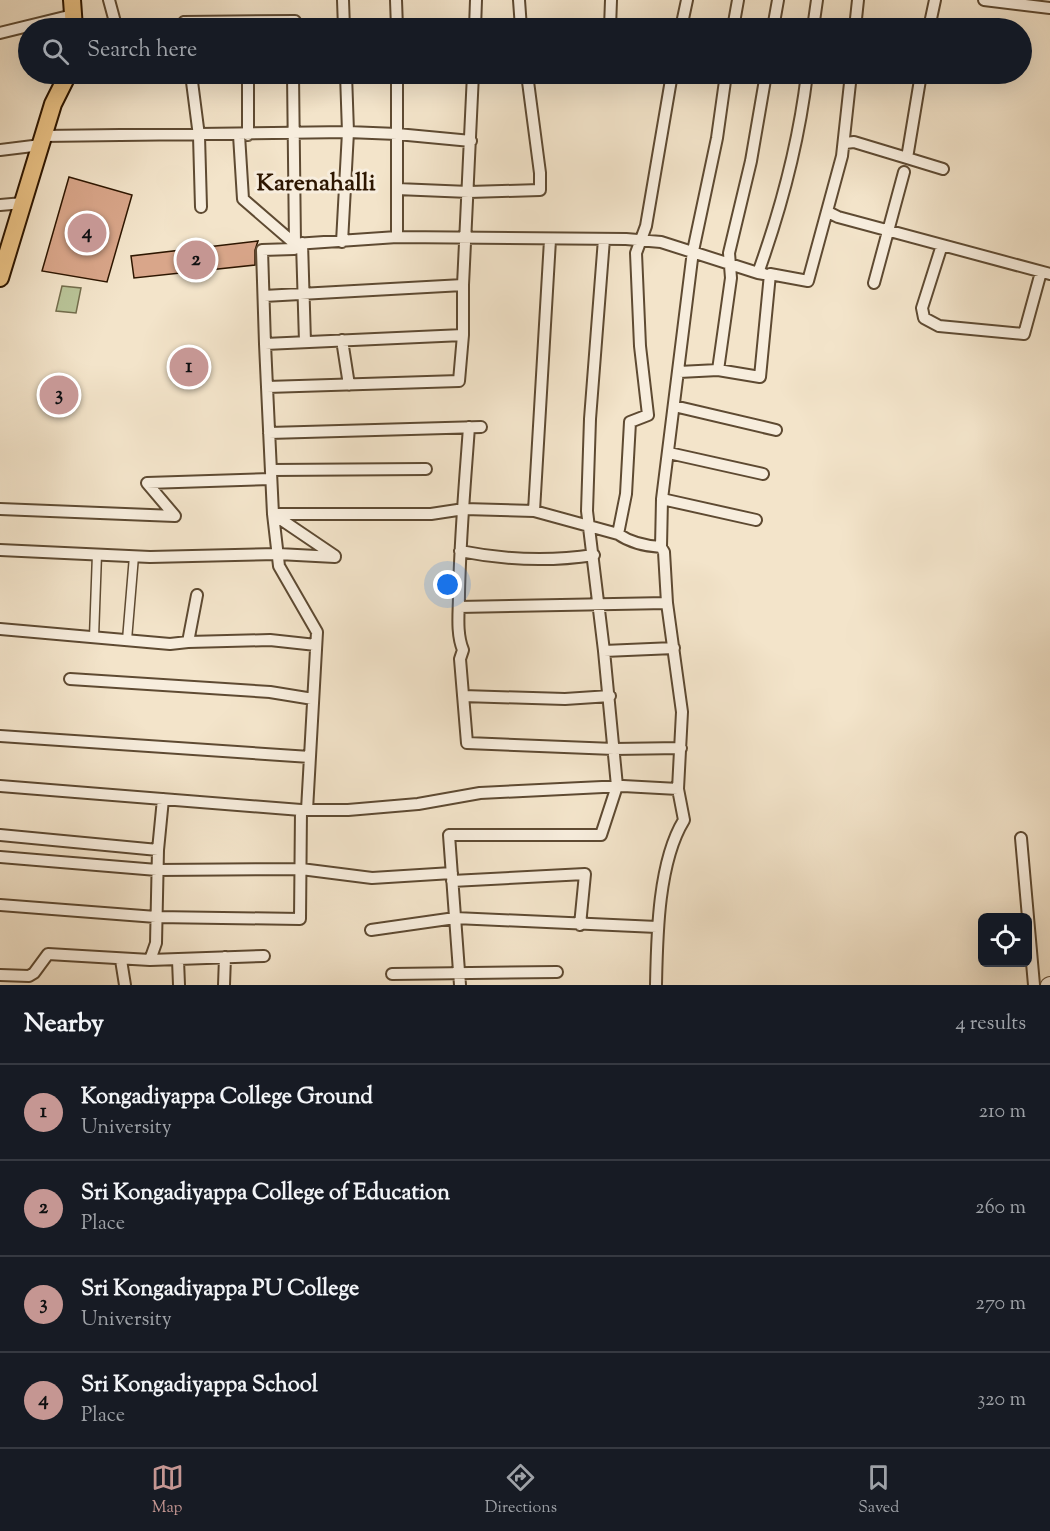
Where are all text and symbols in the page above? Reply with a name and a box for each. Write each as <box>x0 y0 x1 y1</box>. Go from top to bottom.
search box <box>18 18 1032 84</box>
icon: search <box>39 35 72 68</box>
text: Search here <box>87 35 197 67</box>
district label: Karenahalli <box>257 167 376 201</box>
pin: 4 <box>68 210 106 256</box>
pin: 2 <box>176 238 216 282</box>
pin: 1 <box>170 344 208 389</box>
pin: 3 <box>40 372 78 418</box>
your location <box>433 570 462 599</box>
map controls <box>978 913 1032 967</box>
button: locate <box>978 913 1032 967</box>
text: Nearby <box>24 1006 104 1043</box>
text: 4 results <box>955 1010 1026 1039</box>
text: Kongadiyappa College Ground <box>81 1082 373 1114</box>
text: 1 <box>40 1098 47 1127</box>
text: 210 m <box>979 1098 1026 1127</box>
text: University <box>81 1114 172 1143</box>
text: Sri Kongadiyappa College of Education <box>81 1178 450 1210</box>
text: 2 <box>39 1194 48 1223</box>
text: 260 m <box>975 1194 1026 1223</box>
text: Place <box>81 1210 125 1239</box>
text: Sri Kongadiyappa PU College <box>81 1274 359 1306</box>
text: 3 <box>39 1290 48 1319</box>
text: 270 m <box>976 1290 1026 1319</box>
text: University <box>81 1306 172 1335</box>
text: Sri Kongadiyappa School <box>81 1370 318 1402</box>
text: 4 <box>38 1386 49 1415</box>
text: 320 m <box>977 1386 1026 1415</box>
text: Place <box>81 1402 125 1431</box>
tab: Map <box>151 1461 184 1520</box>
tab: Directions <box>485 1461 557 1520</box>
tab: Saved <box>858 1461 899 1520</box>

